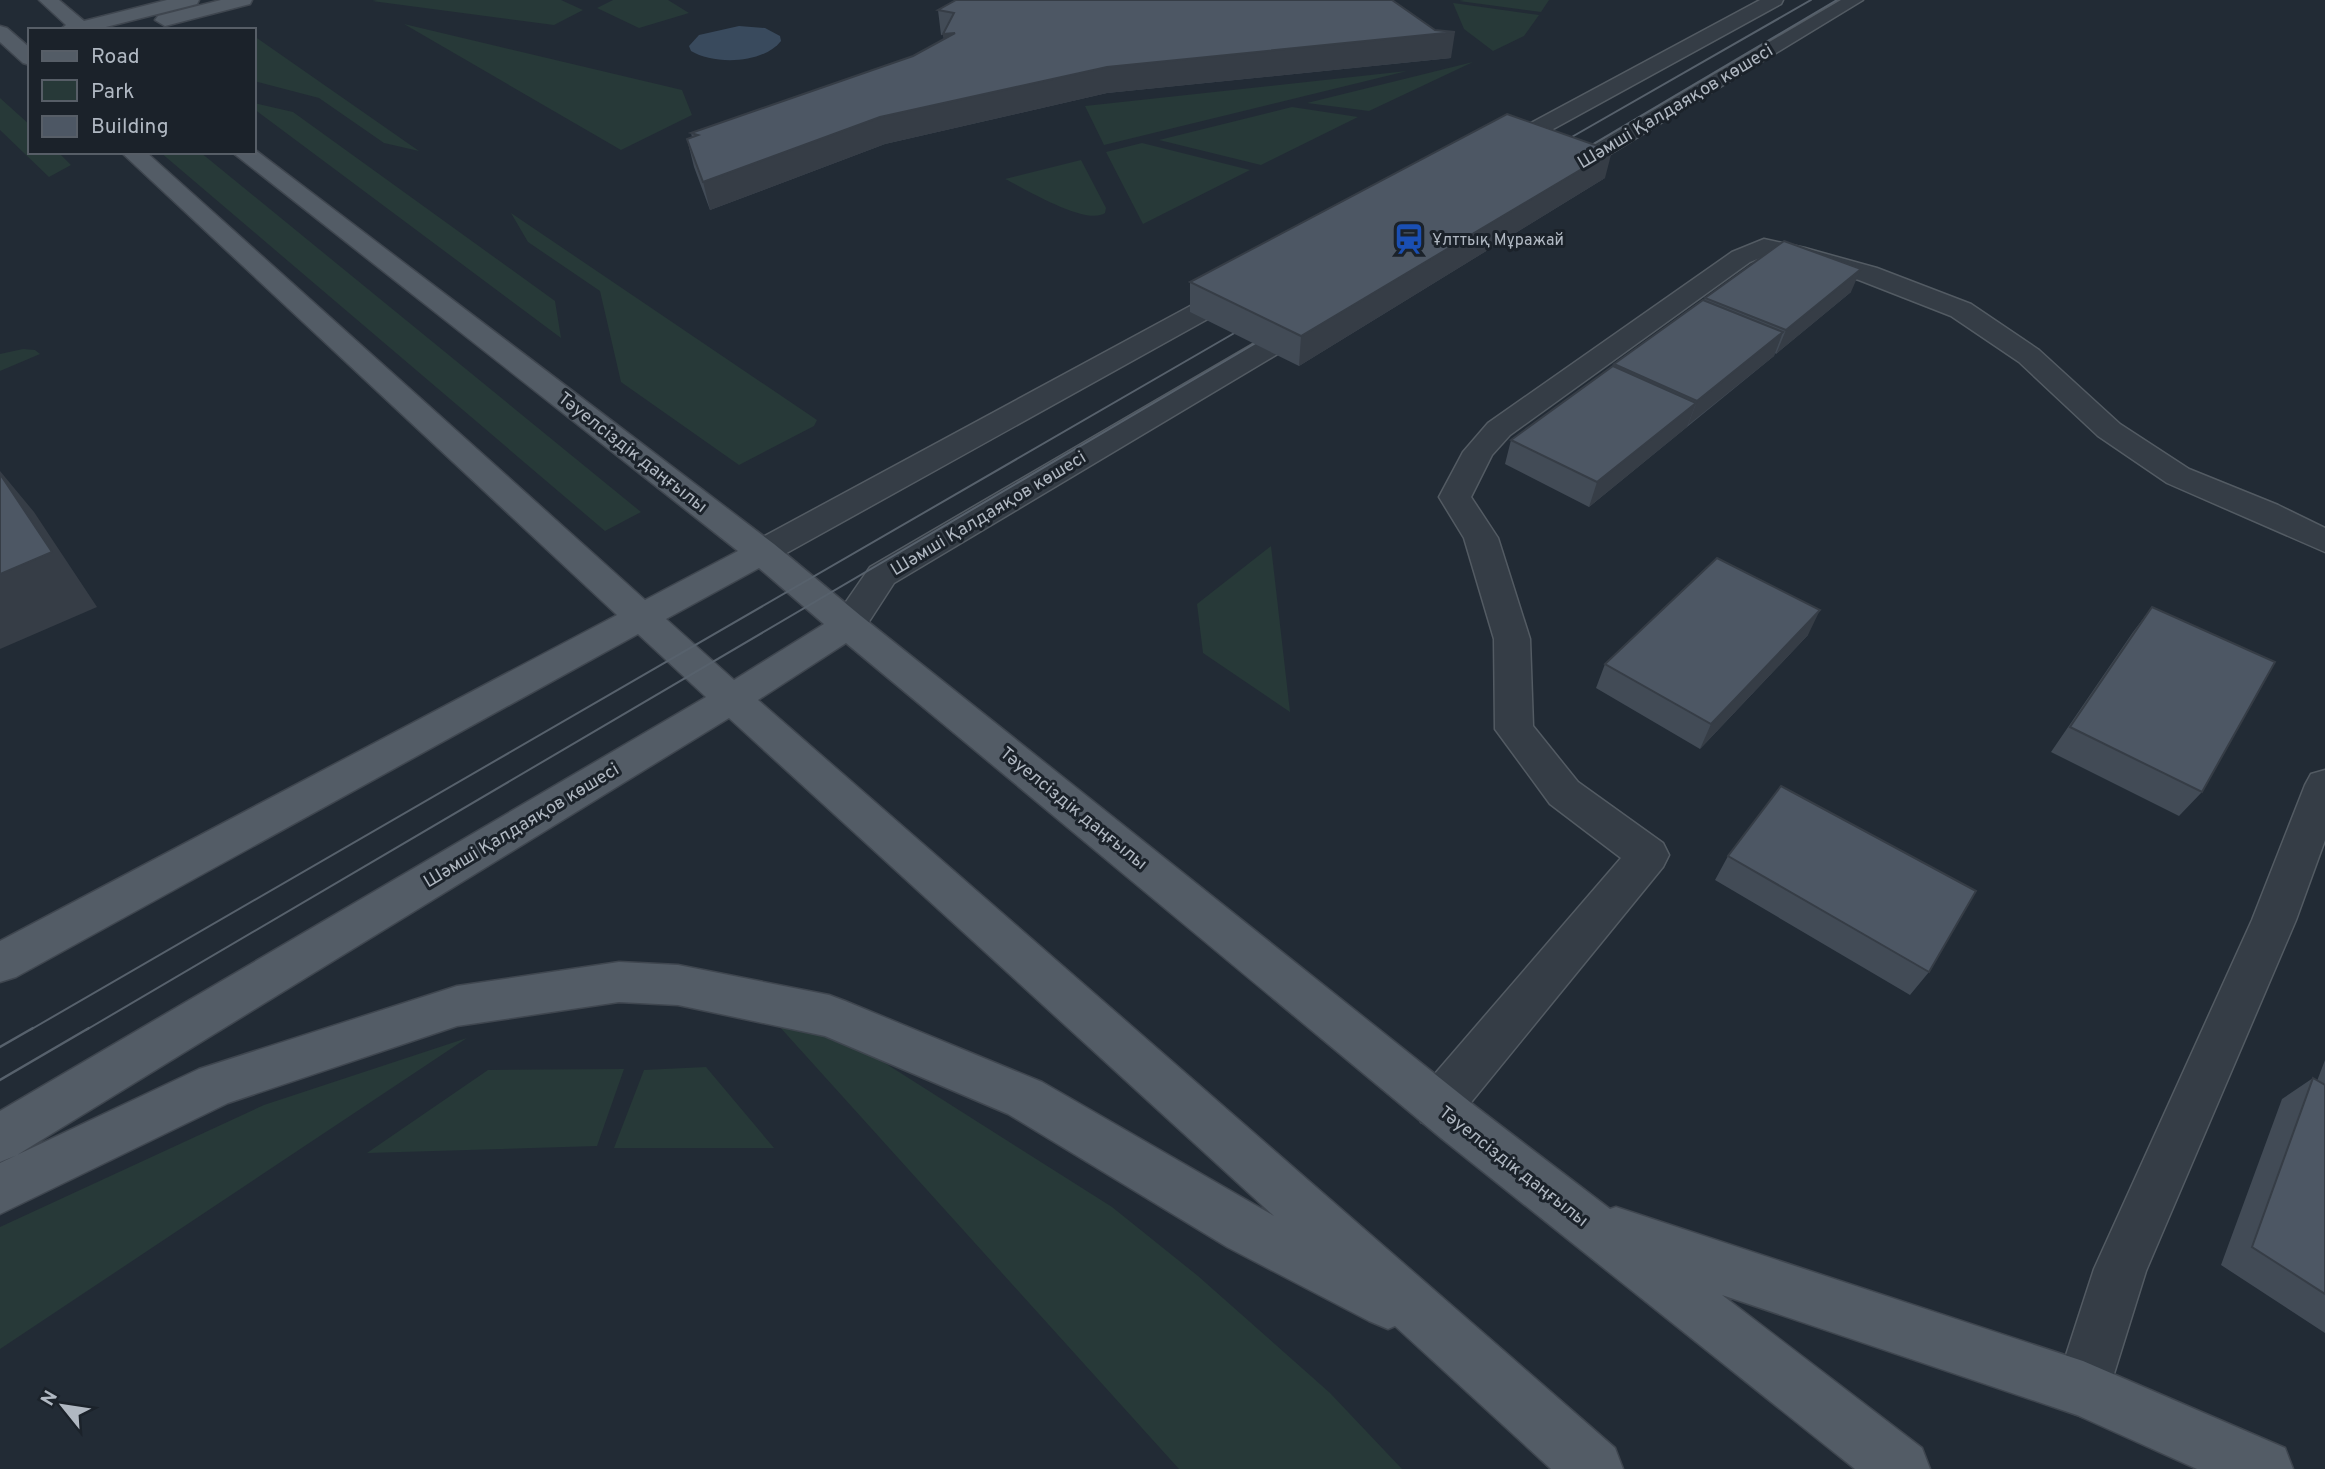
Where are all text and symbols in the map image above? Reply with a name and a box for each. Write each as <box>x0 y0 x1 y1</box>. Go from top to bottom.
legend <box>28 28 256 154</box>
street label: Шәмші Қалдаяқов көшесі <box>1574 40 1778 175</box>
text: Road <box>91 44 140 71</box>
text: Park <box>91 79 134 106</box>
text: Building <box>91 114 169 141</box>
station icon: Ұлттық Мұражай <box>1392 222 1426 256</box>
place label: Ұлттық Мұражай <box>1432 231 1564 251</box>
street label: Тәуелсіздік даңғылы <box>553 388 711 519</box>
street label: Шәмші Қалдаяқов көшесі <box>887 447 1091 582</box>
street label: Тәуелсіздік даңғылы <box>995 743 1152 876</box>
street label: Шәмші Қалдаяқов көшесі <box>420 759 624 894</box>
street label: Тәуелсіздік даңғылы <box>1434 1102 1592 1233</box>
north arrow <box>28 1371 98 1441</box>
text: N <box>36 1387 64 1410</box>

